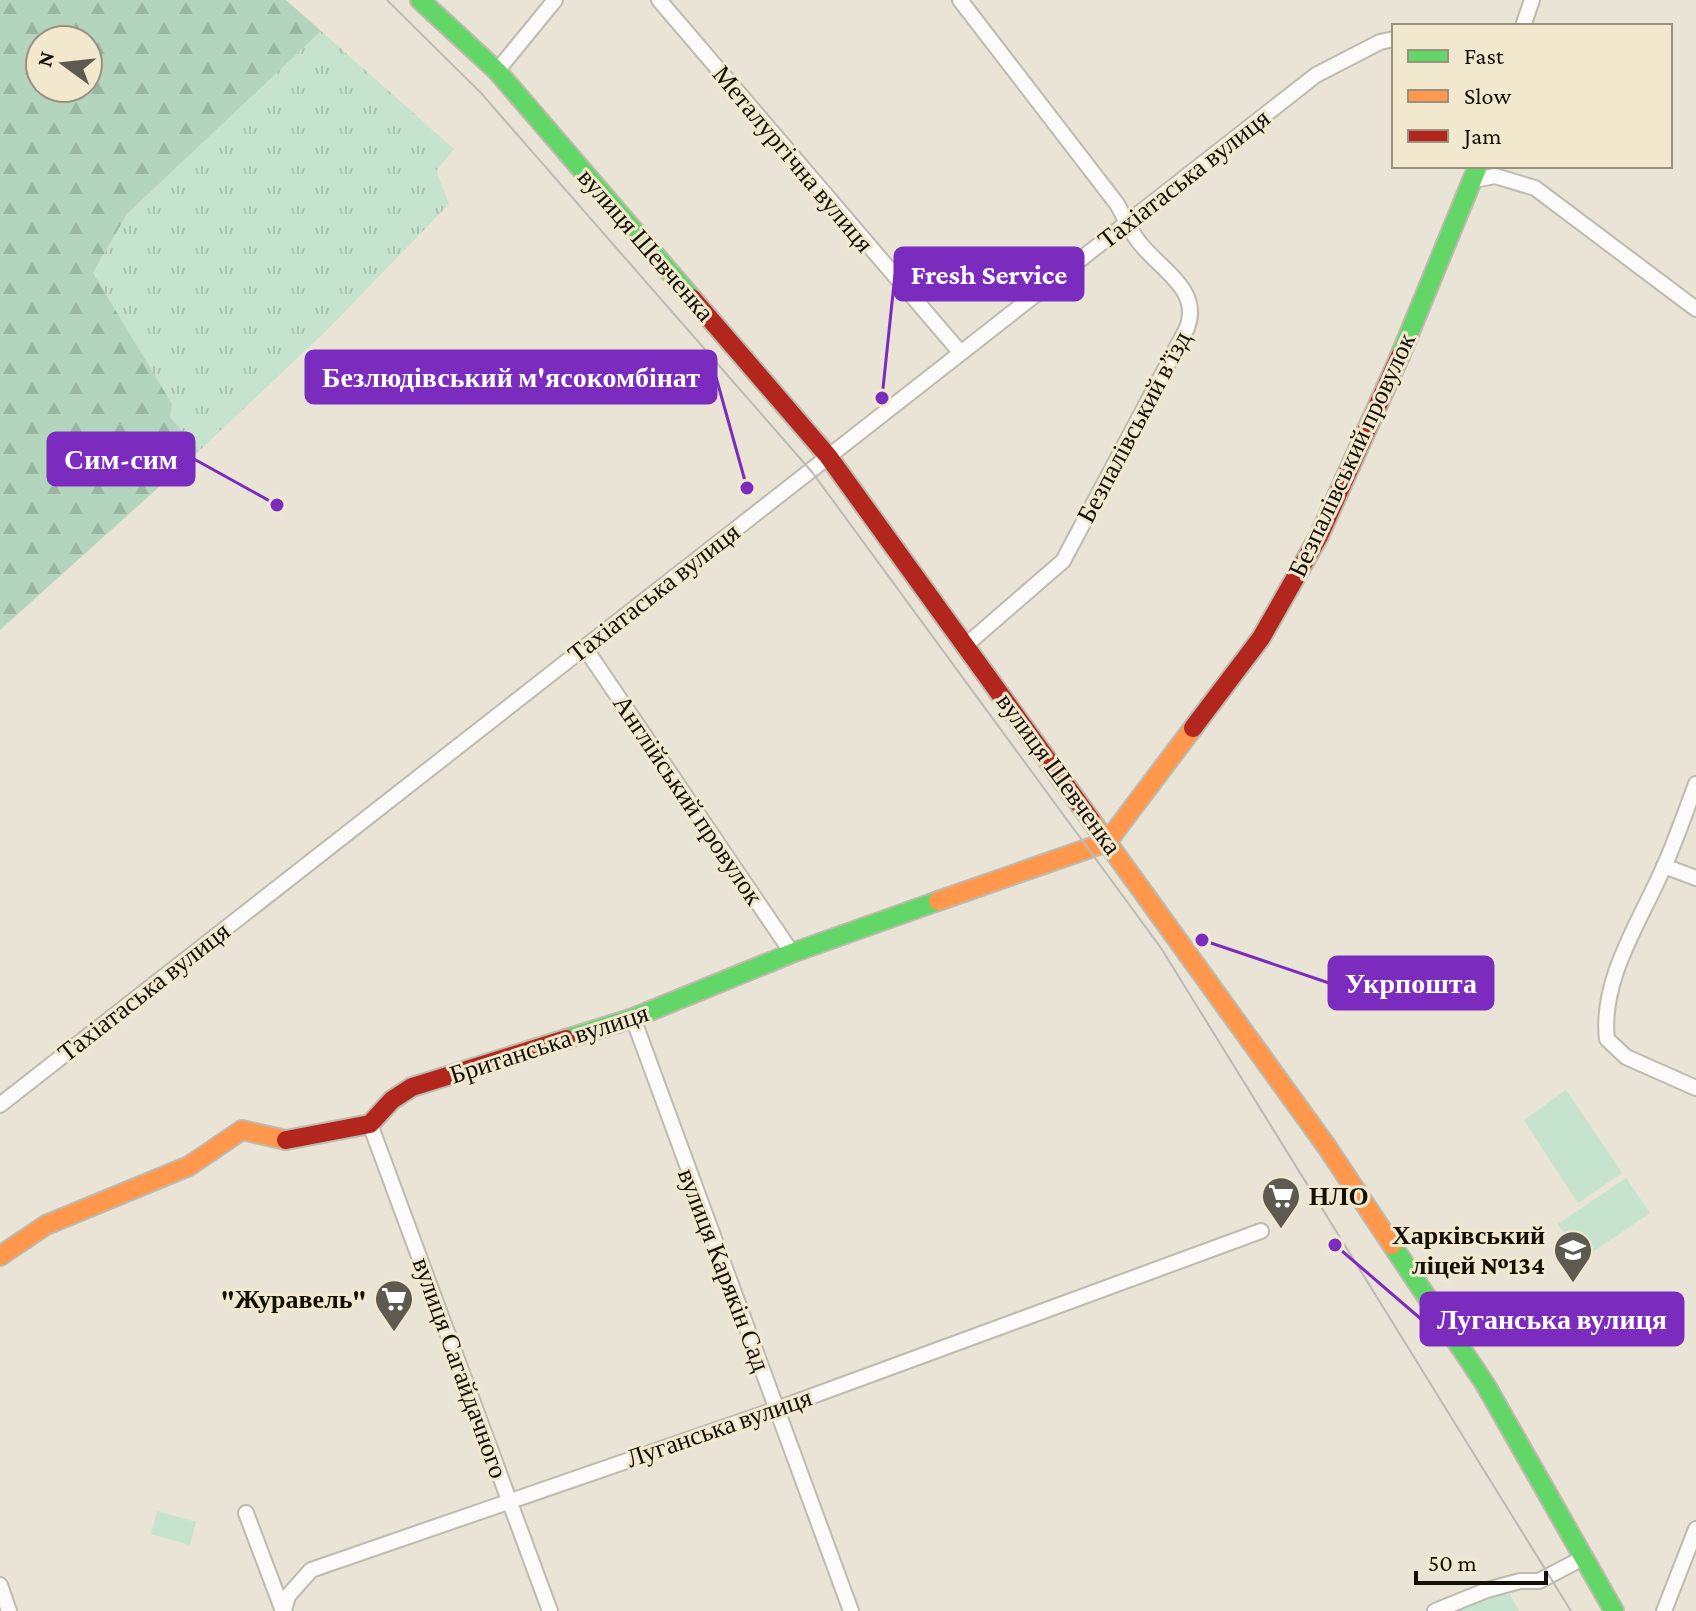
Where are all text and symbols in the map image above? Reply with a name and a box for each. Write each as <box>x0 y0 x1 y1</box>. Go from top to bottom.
north arrow <box>24 24 104 104</box>
legend <box>1392 24 1672 168</box>
text: Fast <box>1464 42 1505 69</box>
text: N <box>31 48 59 69</box>
street label: Металургічна вулиця <box>707 60 879 258</box>
text: Slow <box>1464 82 1511 109</box>
street label: Тахіатаська вулиця <box>1093 103 1275 255</box>
text: Jam <box>1462 122 1502 149</box>
street label: вулиця Шевченка <box>572 163 720 327</box>
callout: Fresh Service <box>895 248 1083 300</box>
text: Fresh Service <box>911 259 1067 290</box>
street label: Безпалівський в’їзд <box>1071 326 1197 528</box>
street label: Безпалівський провулок <box>1283 328 1421 581</box>
callout: Безлюдівський м'ясокомбінат <box>306 351 716 403</box>
text: Безлюдівський м'ясокомбінат <box>322 362 700 393</box>
callout: Сим-сим <box>48 433 194 485</box>
text: Сим-сим <box>64 444 178 475</box>
street label: Тахіатаська вулиця <box>563 517 745 669</box>
street label: вулиця Шевченка <box>991 688 1127 861</box>
street label: Англійський провулок <box>607 690 769 911</box>
street label: Тахіатаська вулиця <box>53 916 235 1068</box>
callout: Укрпошта <box>1329 957 1493 1009</box>
text: Укрпошта <box>1345 968 1477 999</box>
street label: Британська вулиця <box>446 998 652 1090</box>
street label: вулиця Карякін Сад <box>672 1164 776 1376</box>
supermarket icon: НЛО <box>1260 1175 1302 1230</box>
place label: НЛО <box>1309 1182 1369 1211</box>
place label: Харківський ліцей №134 <box>1392 1221 1545 1280</box>
school or university icon: Харківський ліцей №134 <box>1552 1229 1594 1284</box>
street label: вулиця Сагайдачного <box>407 1254 513 1482</box>
supermarket icon: "Журавель" <box>373 1278 415 1333</box>
place label: "Журавель" <box>221 1285 366 1314</box>
callout: Луганська вулиця <box>1421 1293 1683 1345</box>
text: Луганська вулиця <box>1437 1304 1667 1335</box>
street label: Луганська вулиця <box>622 1383 816 1473</box>
scale bar <box>1416 1535 1546 1585</box>
text: 50 m <box>1428 1549 1477 1576</box>

